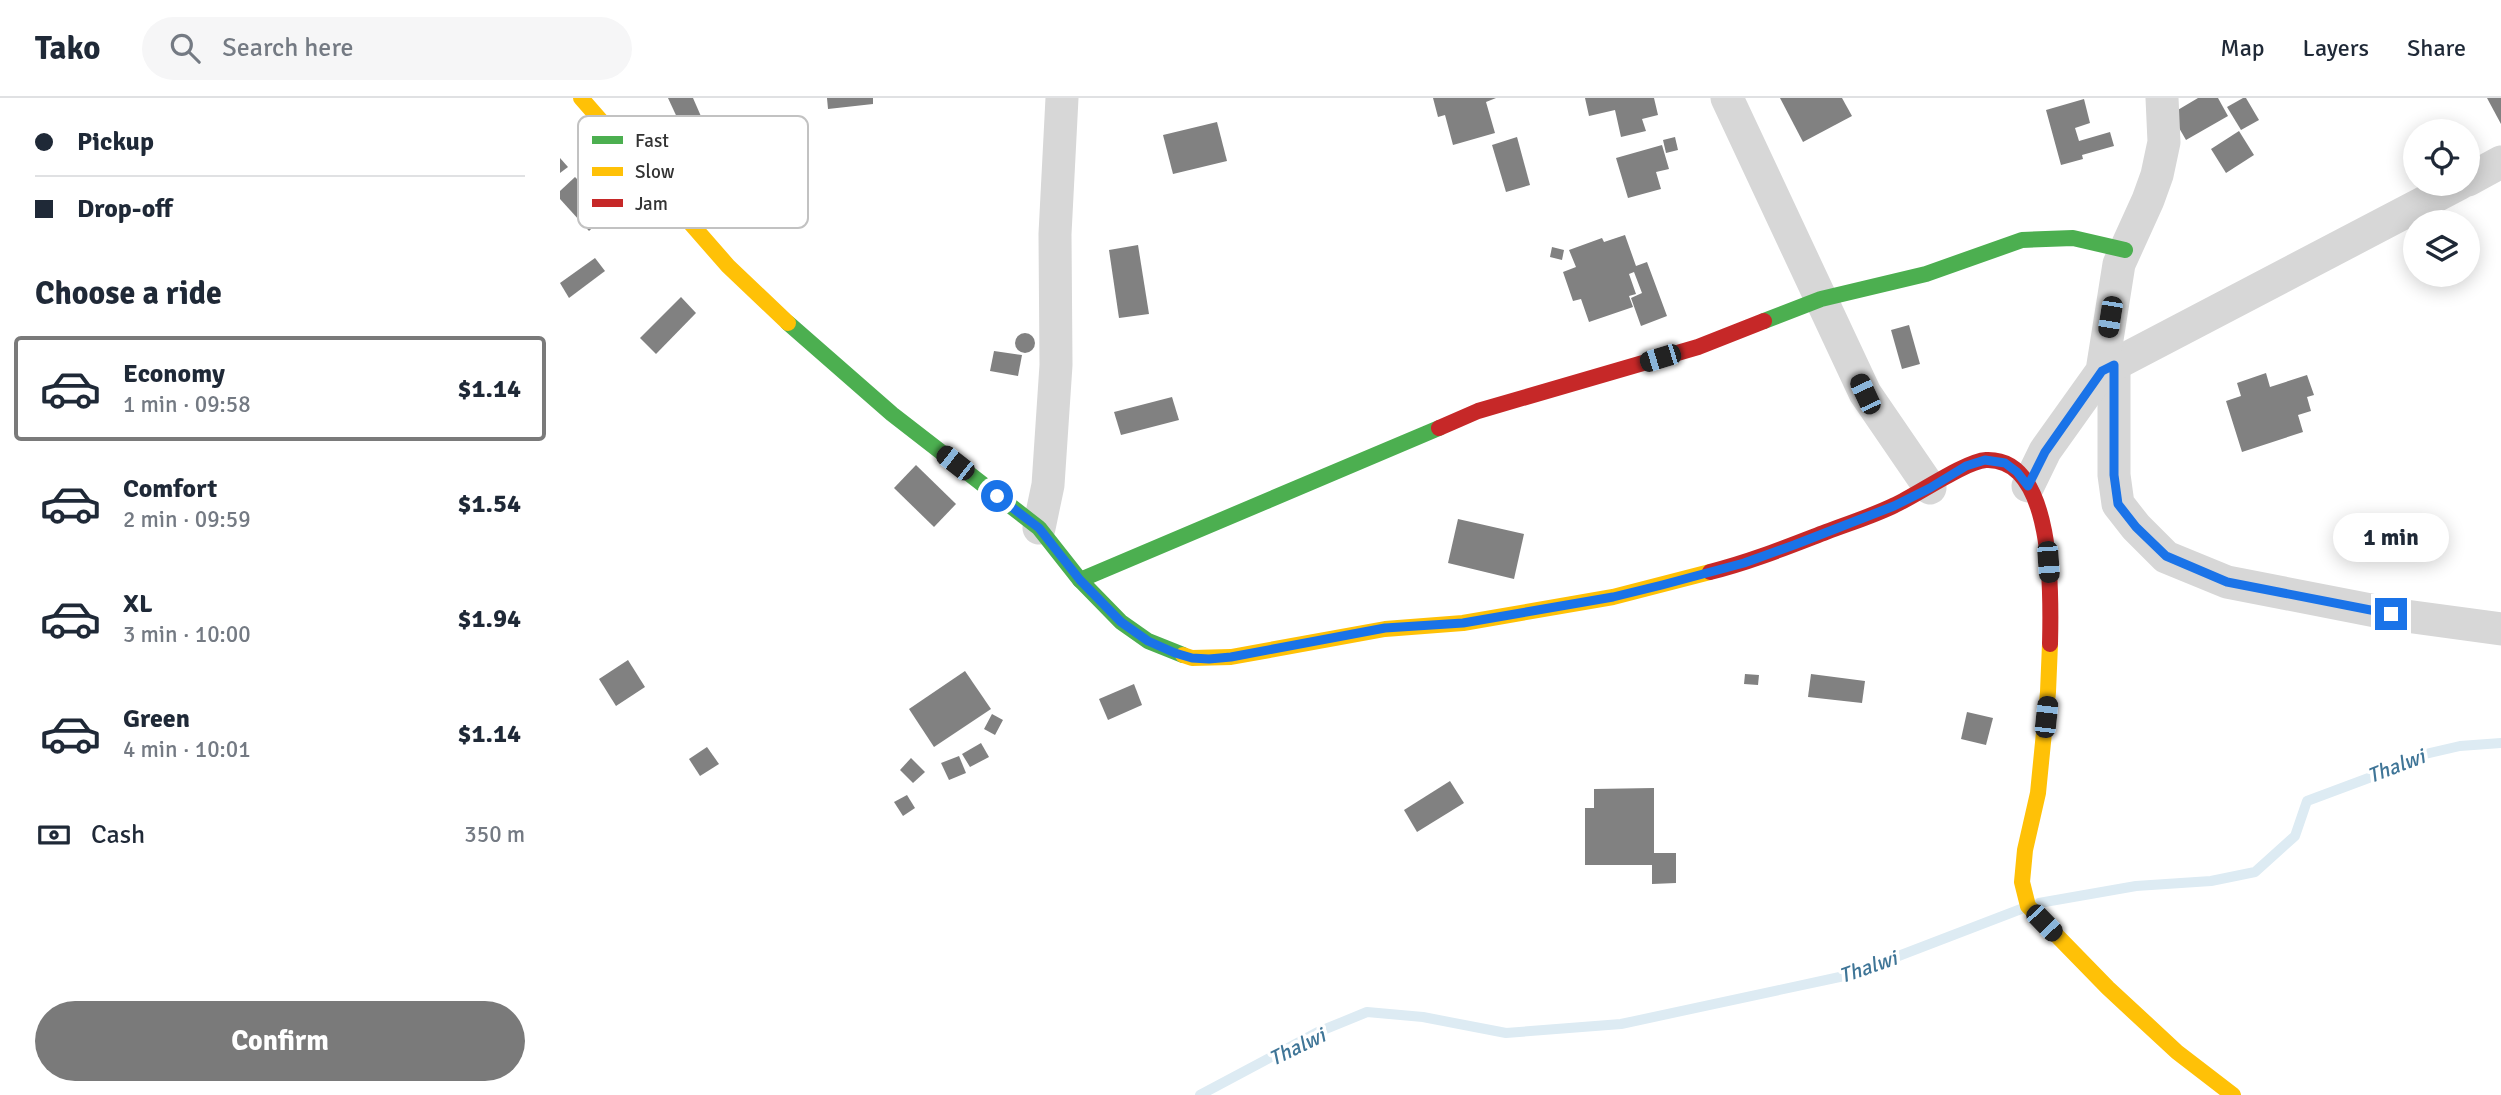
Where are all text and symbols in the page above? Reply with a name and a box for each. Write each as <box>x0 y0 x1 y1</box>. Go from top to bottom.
search box <box>142 17 632 80</box>
text: Tako <box>35 28 100 69</box>
icon: search <box>166 29 204 67</box>
text: Search here <box>222 32 353 64</box>
text: Map <box>2220 33 2265 63</box>
text: Layers <box>2303 33 2369 63</box>
text: Share <box>2407 33 2466 63</box>
legend <box>578 116 808 228</box>
map controls <box>2403 119 2480 287</box>
button: locate <box>2403 119 2480 196</box>
text: Pickup <box>77 126 154 158</box>
text: Fast <box>635 129 669 153</box>
text: Slow <box>635 160 675 184</box>
text: Jam <box>635 192 668 216</box>
text: Drop-off <box>77 193 173 225</box>
button: layers <box>2403 210 2480 287</box>
text: Choose a ride <box>35 274 222 313</box>
car <box>2097 295 2124 339</box>
car <box>1637 342 1684 374</box>
icon: car <box>39 357 102 420</box>
text: Economy <box>123 358 225 390</box>
car <box>1847 371 1884 417</box>
text: $1.14 <box>457 373 521 405</box>
text: 1 min · 09:58 <box>123 390 251 419</box>
car <box>932 442 979 484</box>
icon: car <box>39 472 102 535</box>
text: Comfort <box>123 473 217 505</box>
route start <box>981 480 1013 512</box>
text: $1.54 <box>457 488 521 520</box>
text: 2 min · 09:59 <box>123 505 251 534</box>
callout: 1 min <box>2333 512 2449 561</box>
text: 1 min <box>2363 523 2419 552</box>
car <box>2037 540 2060 584</box>
icon: car <box>39 587 102 650</box>
text: XL <box>123 588 153 620</box>
route end <box>2375 598 2407 630</box>
text: $1.94 <box>457 603 521 635</box>
text: 3 min · 10:00 <box>123 620 251 649</box>
car <box>2034 695 2059 739</box>
icon: car <box>39 702 102 765</box>
text: Green <box>123 703 190 735</box>
text: $1.14 <box>457 718 521 750</box>
text: 4 min · 10:01 <box>123 735 251 764</box>
water label: Thalwi <box>2364 742 2431 789</box>
icon: cash <box>35 816 73 854</box>
text: Cash <box>91 819 145 851</box>
text: 350 m <box>464 820 525 849</box>
car <box>2022 901 2067 945</box>
water label: Thalwi <box>1836 944 1903 989</box>
button: Confirm <box>35 1001 525 1081</box>
water label: Thalwi <box>1265 1021 1332 1072</box>

